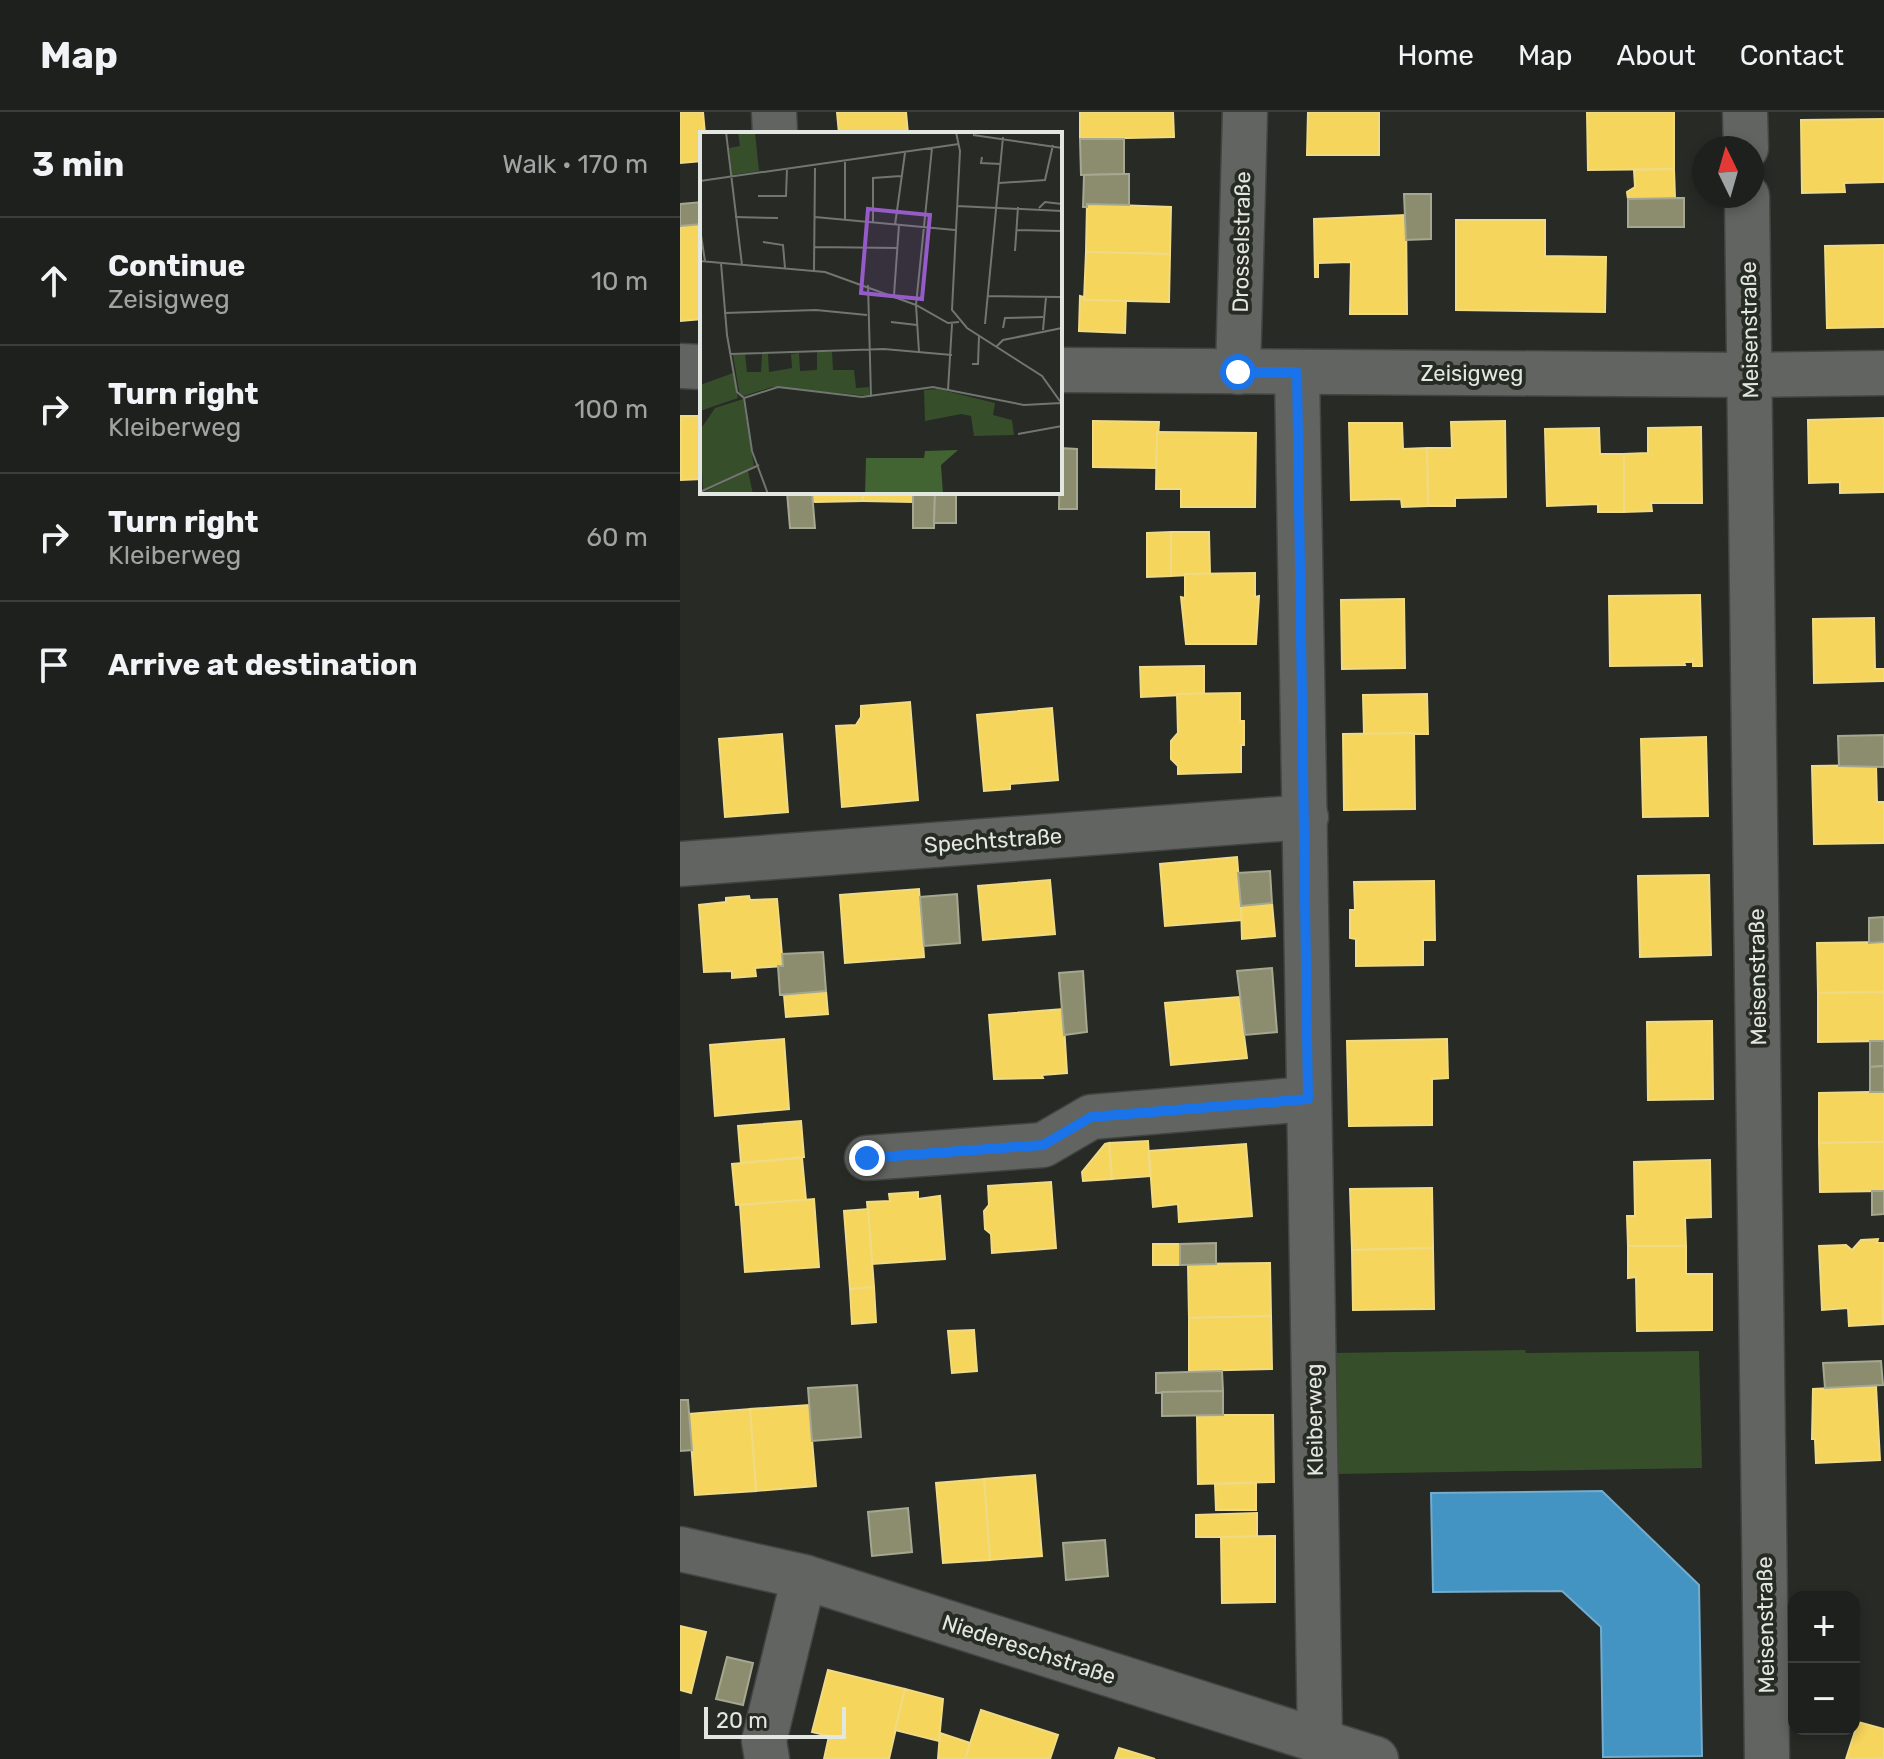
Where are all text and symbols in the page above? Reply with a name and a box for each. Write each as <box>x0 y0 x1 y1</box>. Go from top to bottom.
text: Map <box>40 32 118 78</box>
text: Home <box>1397 39 1474 72</box>
text: Map <box>1518 39 1572 72</box>
text: About <box>1616 39 1696 72</box>
text: Contact <box>1740 39 1844 72</box>
inset map <box>700 132 1062 494</box>
north arrow <box>1692 136 1764 208</box>
text: 3 min <box>32 144 124 185</box>
text: Walk · 170 m <box>502 149 648 180</box>
street label: Drosselstraße <box>1227 171 1256 313</box>
text: Continue <box>108 248 245 284</box>
icon: ahead <box>32 259 76 303</box>
street label: Meisenstraße <box>1735 261 1764 399</box>
text: 10 m <box>591 266 648 297</box>
text: Zeisigweg <box>108 284 230 315</box>
route start <box>1220 354 1256 390</box>
street label: Zeisigweg <box>1421 360 1523 387</box>
text: Turn right <box>108 376 259 412</box>
icon: right <box>32 387 76 431</box>
text: 100 m <box>574 394 648 425</box>
text: Kleiberweg <box>108 412 241 443</box>
text: Turn right <box>108 504 259 540</box>
icon: right <box>32 515 76 559</box>
text: 60 m <box>586 522 648 553</box>
text: Kleiberweg <box>108 540 241 571</box>
icon: arrive <box>32 643 76 687</box>
text: Arrive at destination <box>108 647 418 683</box>
street label: Spechtstraße <box>923 822 1063 859</box>
street label: Meisenstraße <box>1743 908 1772 1046</box>
route end <box>849 1140 885 1176</box>
street label: Kleiberweg <box>1300 1363 1329 1477</box>
street label: Meisenstraße <box>1751 1556 1780 1694</box>
map controls <box>1788 1591 1860 1735</box>
button: + <box>1788 1591 1860 1663</box>
street label: Niedereschstraße <box>939 1609 1119 1690</box>
button: − <box>1788 1663 1860 1735</box>
scale bar <box>704 1703 846 1739</box>
text: 20 m <box>716 1707 768 1734</box>

